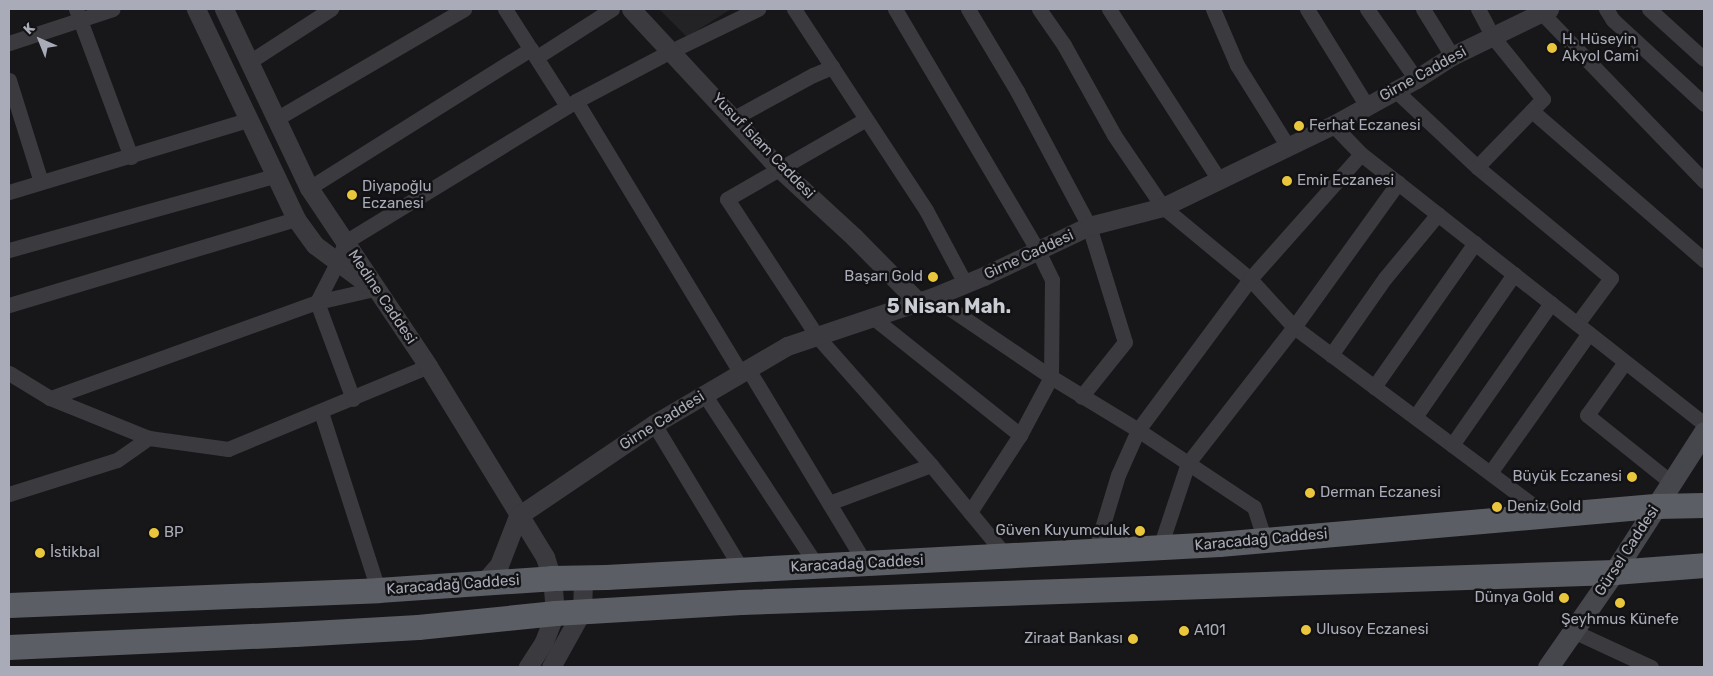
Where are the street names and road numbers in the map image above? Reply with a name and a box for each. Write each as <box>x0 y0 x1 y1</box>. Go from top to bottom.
street label: Girne Caddesi <box>1376 43 1470 105</box>
street label: Yusuf İslam Caddesi <box>708 89 818 203</box>
street label: Girne Caddesi <box>981 226 1077 284</box>
street label: Medine Caddesi <box>344 246 420 348</box>
street label: Girne Caddesi <box>616 388 708 454</box>
street label: Gürsel Caddesi <box>1591 502 1663 600</box>
street label: Karacadağ Caddesi <box>1194 525 1328 555</box>
street label: Karacadağ Caddesi <box>790 552 924 576</box>
street label: Karacadağ Caddesi <box>386 571 520 599</box>

